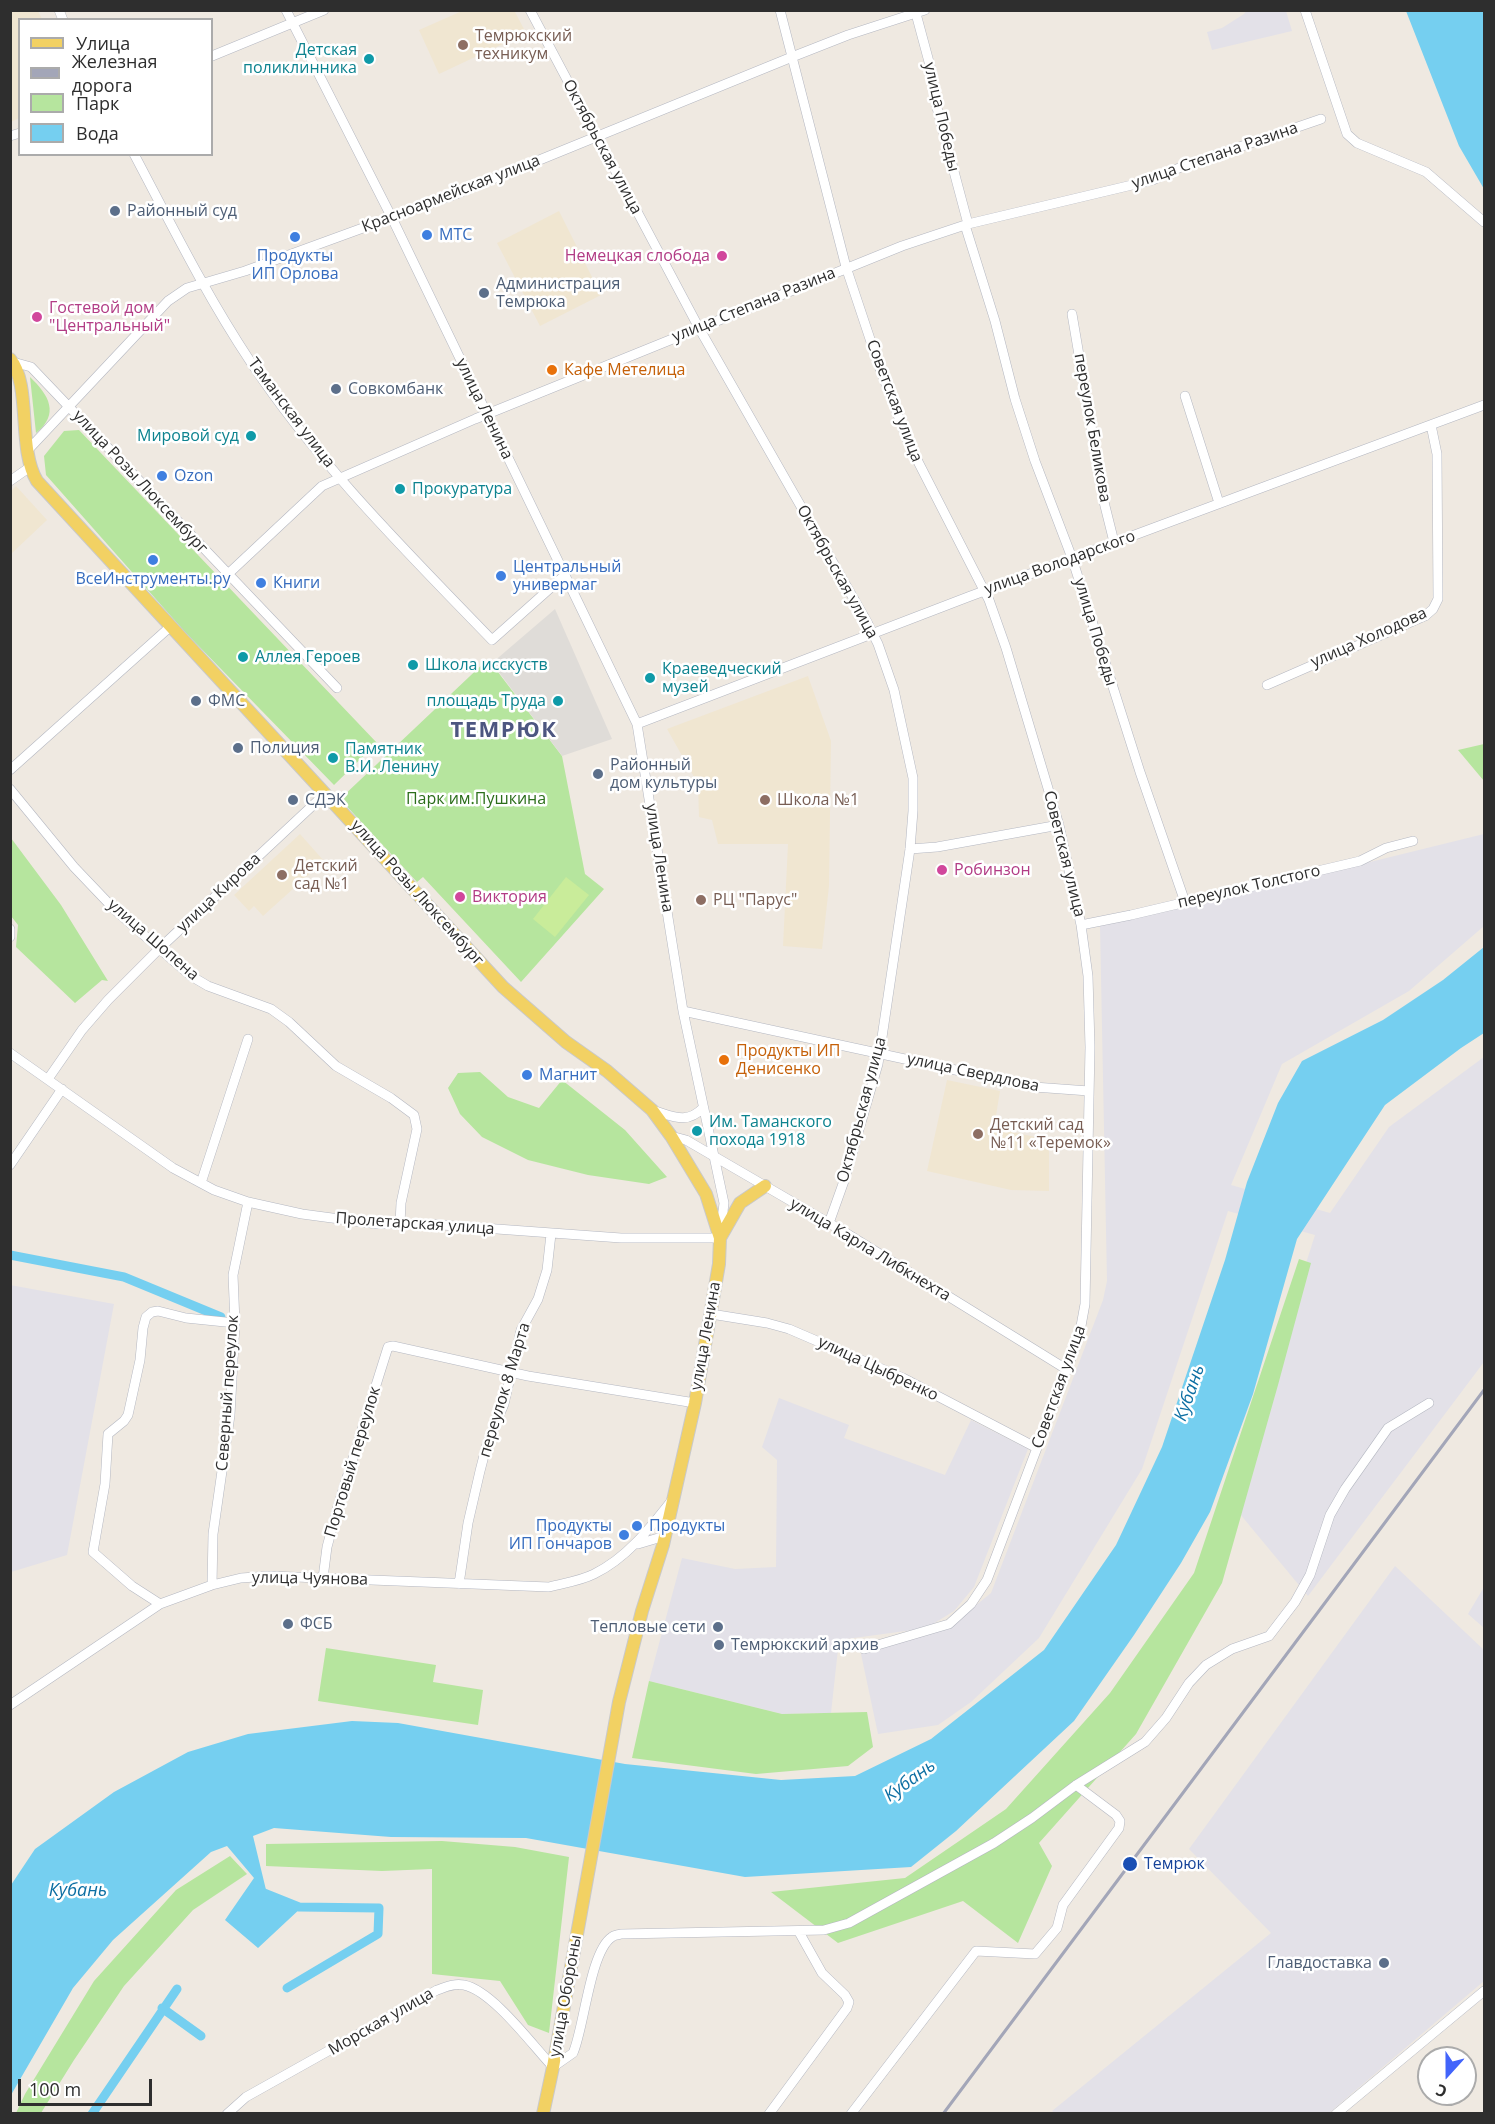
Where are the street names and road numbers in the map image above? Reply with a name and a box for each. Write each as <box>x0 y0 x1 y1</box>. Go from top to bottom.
street label: улица Победы <box>919 60 963 174</box>
street label: Октябрьская улица <box>558 76 646 218</box>
street label: улица Степана Разина <box>1129 119 1301 193</box>
street label: Красноармейская улица <box>359 151 543 237</box>
street label: улица Степана Разина <box>670 263 838 347</box>
street label: Советская улица <box>862 337 926 465</box>
street label: переулок Беликова <box>1069 352 1115 504</box>
street label: Таманская улица <box>243 354 339 472</box>
street label: улица Ленина <box>451 355 517 463</box>
street label: улица Розы Люксембург <box>68 406 212 558</box>
street label: Октябрьская улица <box>792 502 882 642</box>
street label: улица Володарского <box>982 527 1138 599</box>
street label: улица Победы <box>1069 576 1121 688</box>
street label: улица Холодова <box>1308 604 1430 672</box>
street label: Советская улица <box>1039 789 1089 919</box>
street label: улица Ленина <box>641 802 677 914</box>
street label: улица Розы Люксембург <box>347 816 487 970</box>
street label: улица Кирова <box>173 849 265 937</box>
street label: переулок Толстого <box>1176 861 1322 913</box>
street label: улица Шопена <box>104 895 202 985</box>
street label: Октябрьская улица <box>833 1035 891 1185</box>
street label: улица Свердлова <box>905 1050 1041 1096</box>
street label: улица Карла Либкнехта <box>786 1194 954 1306</box>
street label: Пролетарская улица <box>335 1209 495 1239</box>
street label: улица Ленина <box>687 1280 725 1392</box>
street label: Северный переулок <box>213 1314 243 1472</box>
street label: переулок 8 Марта <box>475 1320 535 1460</box>
street label: Советская улица <box>1028 1323 1090 1451</box>
street label: улица Цыбренко <box>815 1333 941 1405</box>
street label: Портовый переулок <box>321 1384 385 1540</box>
street label: улица Чуянова <box>252 1568 368 1590</box>
street label: улица Обороны <box>546 1933 586 2059</box>
street label: Морская улица <box>325 1984 437 2060</box>

